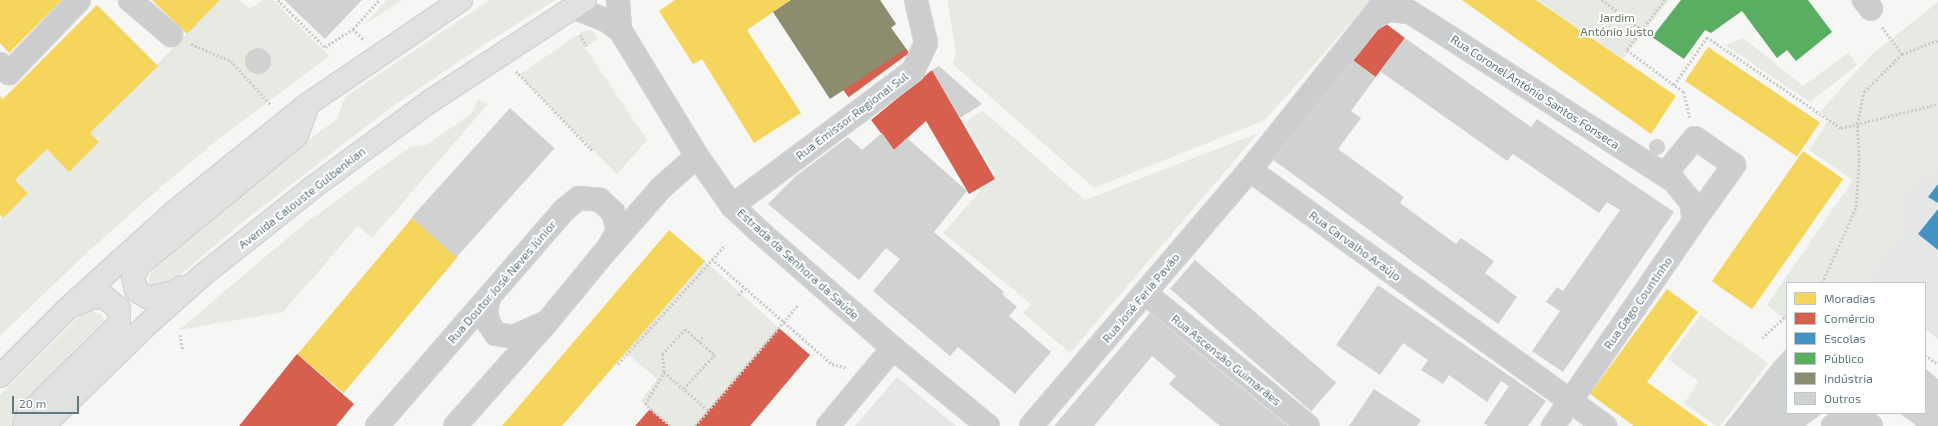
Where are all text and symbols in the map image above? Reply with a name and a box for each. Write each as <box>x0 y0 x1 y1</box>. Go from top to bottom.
park label: Jardim António Justo <box>1580 11 1654 39</box>
street label: Rua Coronel António Santos Fonseca <box>1448 32 1622 152</box>
street label: Rua Emissor Regional Sul <box>793 69 911 163</box>
street label: Avenida Calouste Gulbenkian <box>236 144 368 252</box>
street label: Estrada da Senhora da Saúde <box>734 206 862 322</box>
street label: Rua Carvalho Araújo <box>1306 208 1404 284</box>
street label: Rua Doutor José Neves Júnior <box>444 217 560 347</box>
street label: Rua José Feria Pavão <box>1099 250 1183 346</box>
street label: Rua Gago Countinho <box>1601 254 1675 352</box>
legend <box>1786 282 1926 414</box>
text: Moradias <box>1824 291 1875 305</box>
street label: Rua Ascensão Guimarães <box>1168 311 1284 409</box>
text: Comércio <box>1824 311 1875 325</box>
text: Escolas <box>1824 331 1866 345</box>
text: Público <box>1824 351 1864 365</box>
text: Indústria <box>1824 371 1873 385</box>
scale bar <box>14 388 81 414</box>
text: Outros <box>1824 391 1861 405</box>
text: 20 m <box>19 396 46 410</box>

